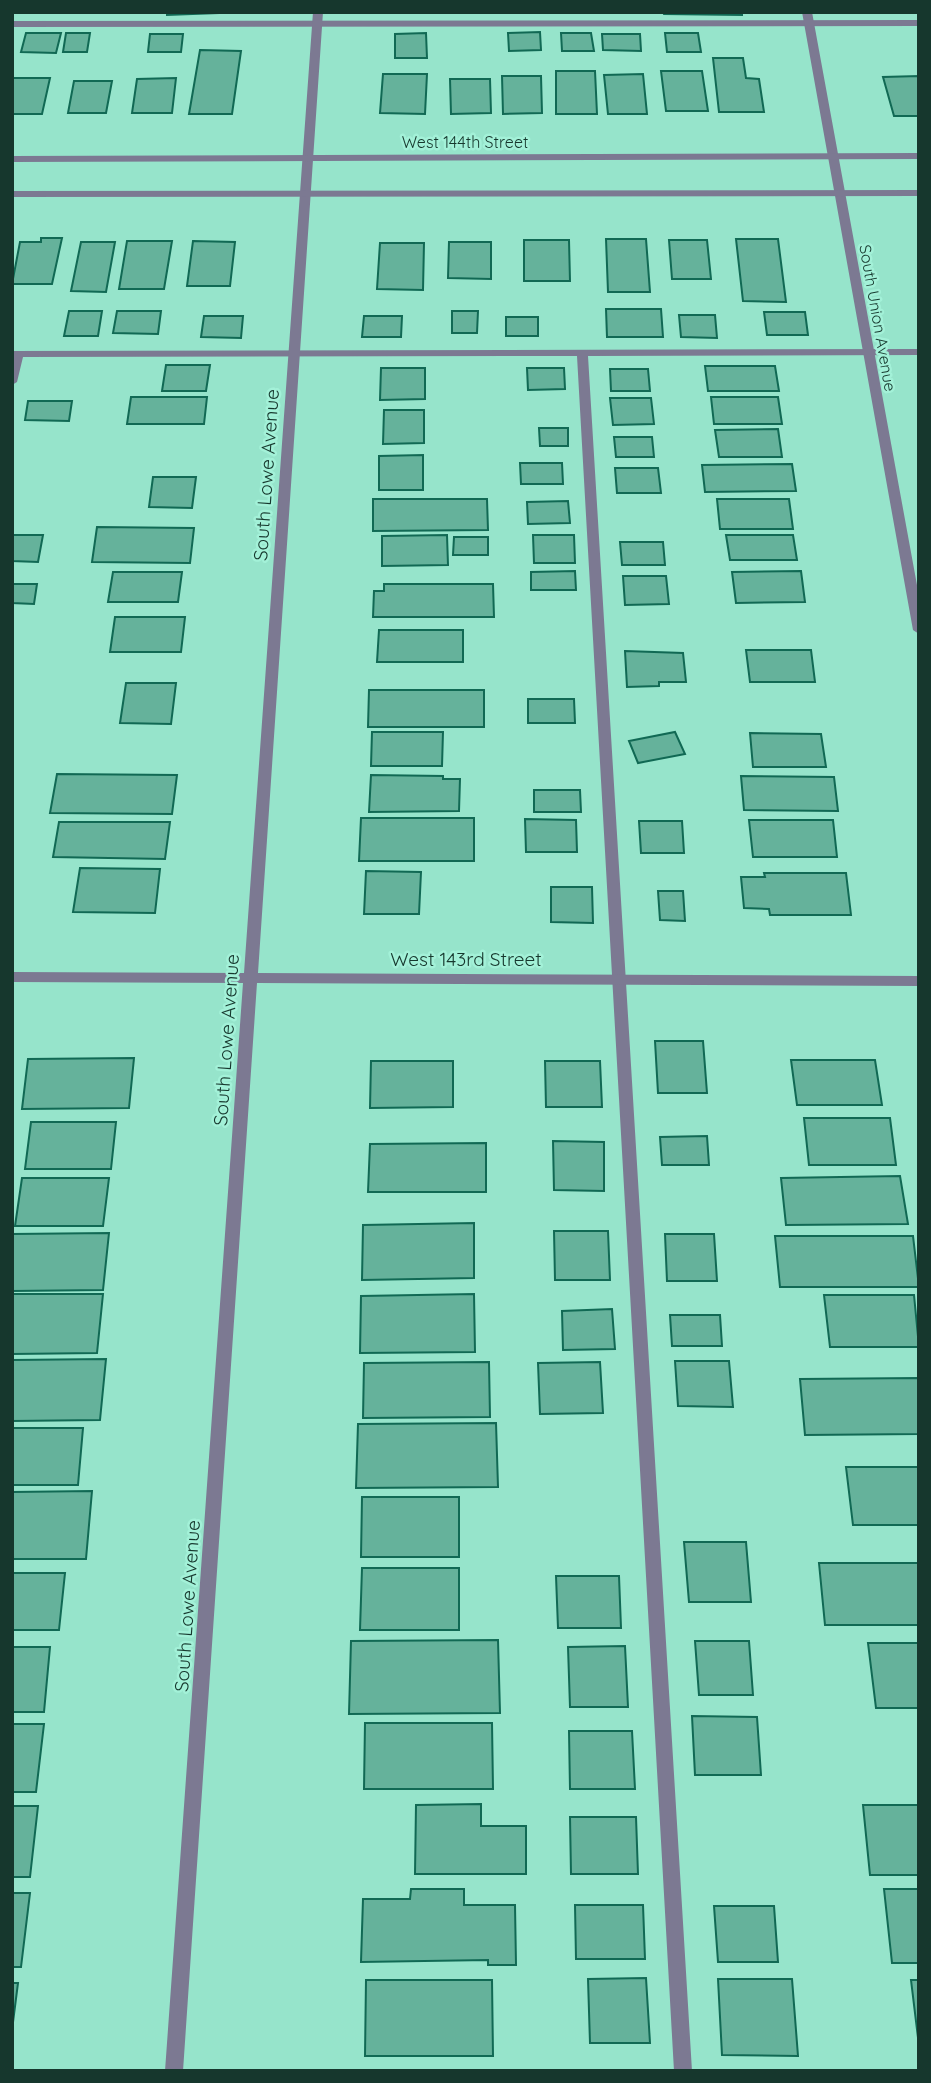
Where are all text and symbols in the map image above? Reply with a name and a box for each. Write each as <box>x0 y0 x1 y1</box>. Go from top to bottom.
street label: West 144th Street <box>402 132 528 152</box>
street label: South Union Avenue <box>855 243 901 393</box>
street label: South Lowe Avenue <box>248 388 284 562</box>
street label: West 143rd Street <box>390 947 542 971</box>
street label: South Lowe Avenue <box>208 953 244 1127</box>
street label: South Lowe Avenue <box>169 1519 205 1693</box>

